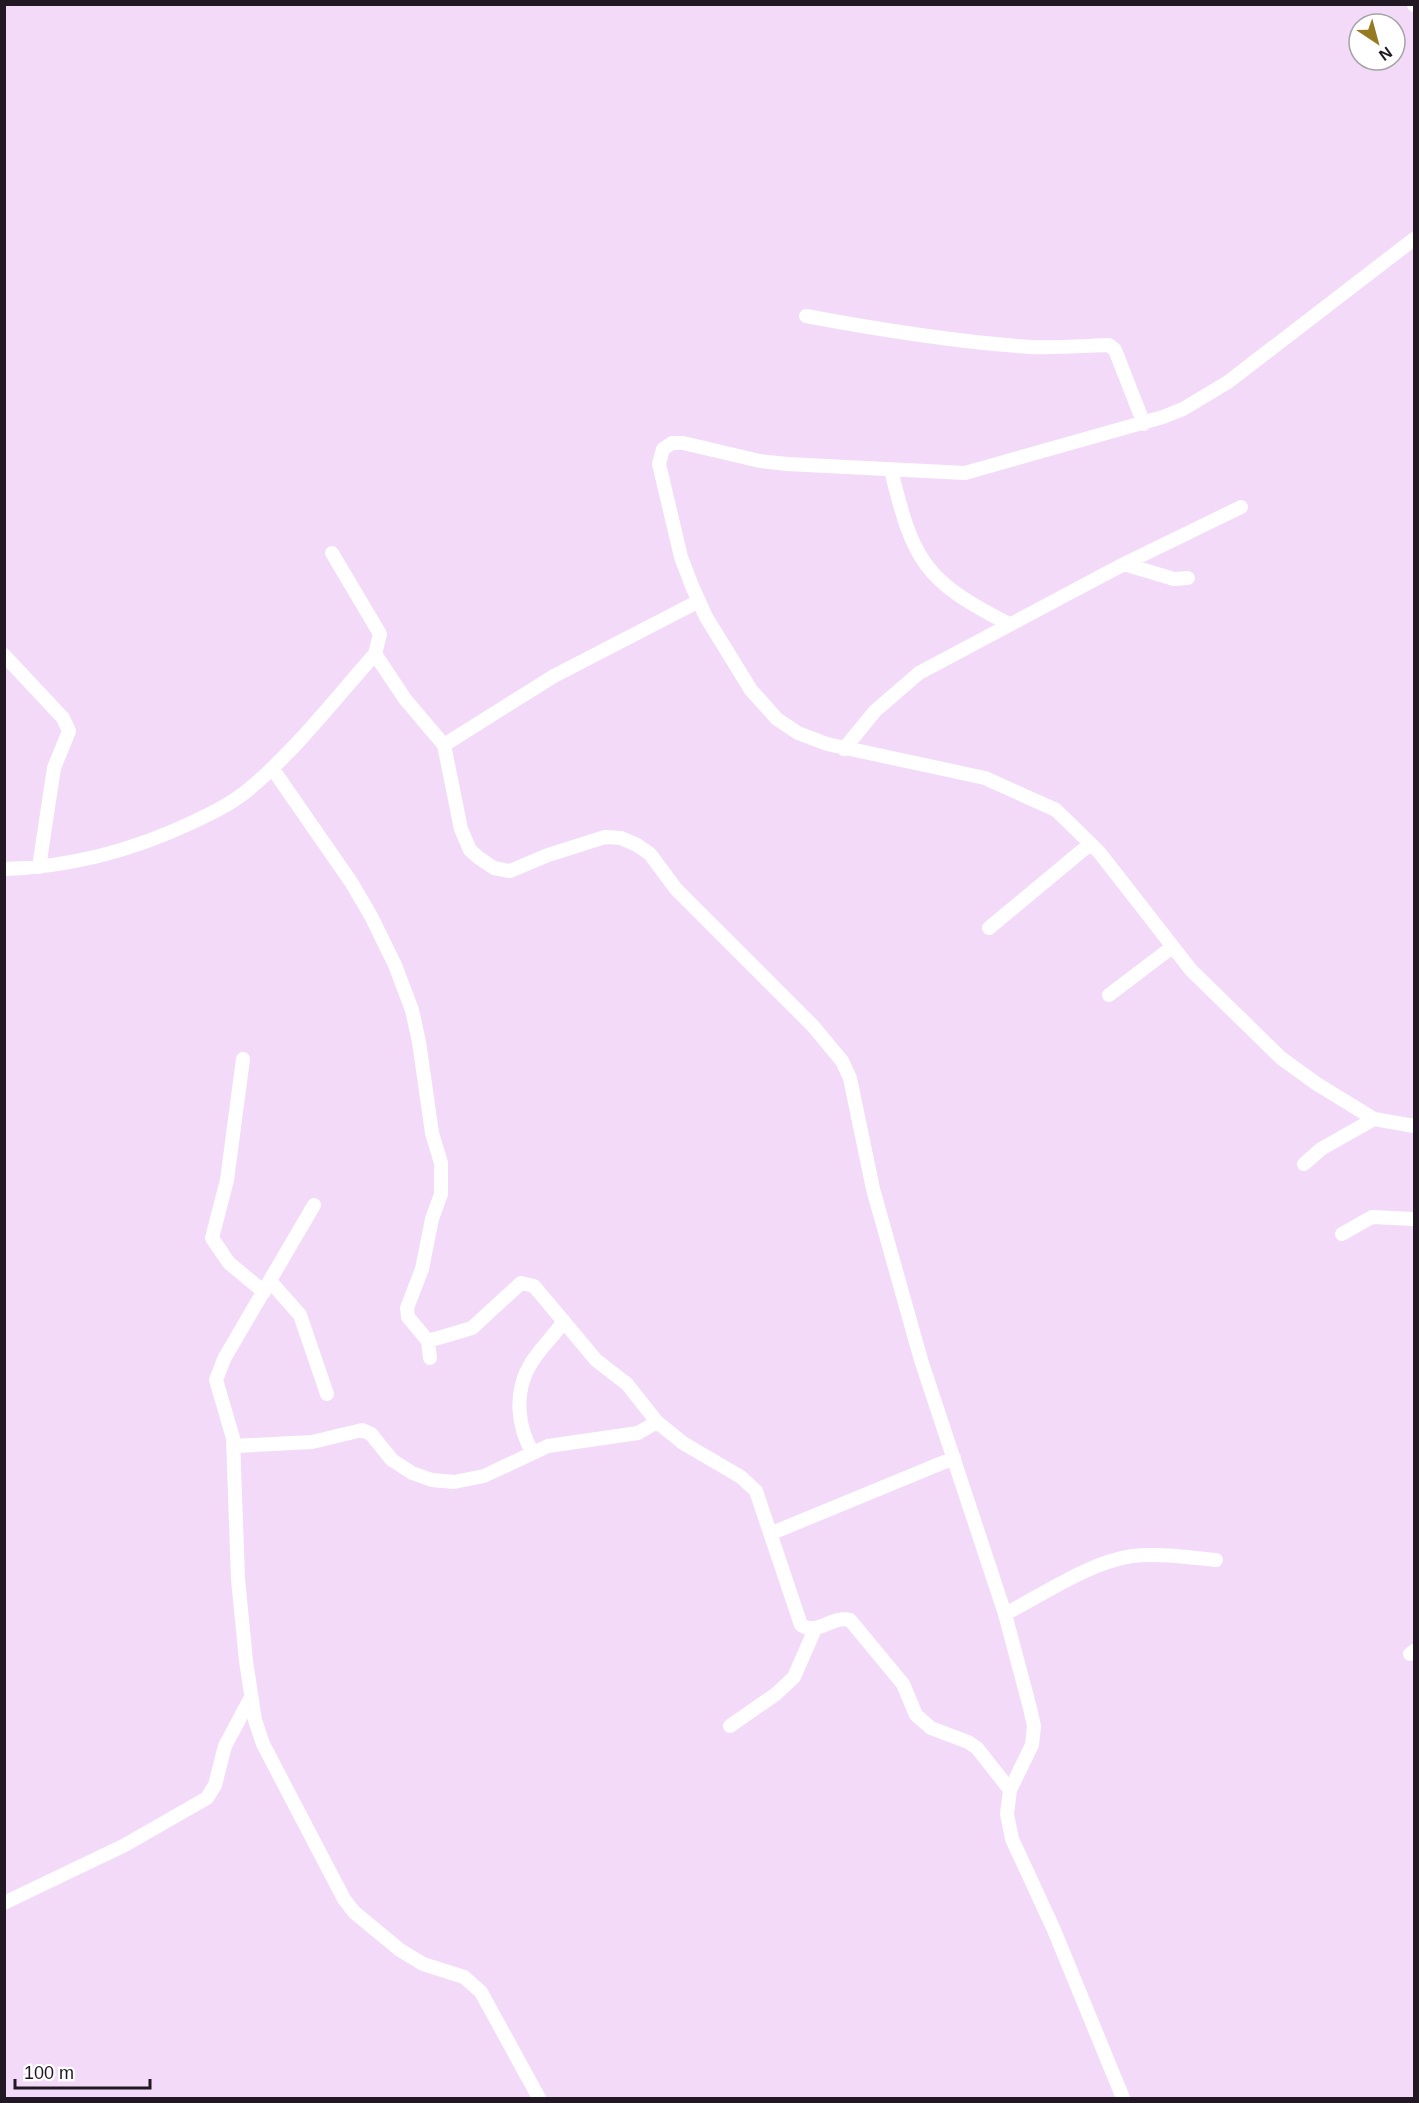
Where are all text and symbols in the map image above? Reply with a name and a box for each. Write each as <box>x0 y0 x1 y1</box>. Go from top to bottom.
north arrow <box>1347 12 1407 72</box>
text: N <box>1376 43 1395 64</box>
scale bar <box>15 2052 150 2090</box>
text: 100 m <box>24 2063 74 2083</box>

